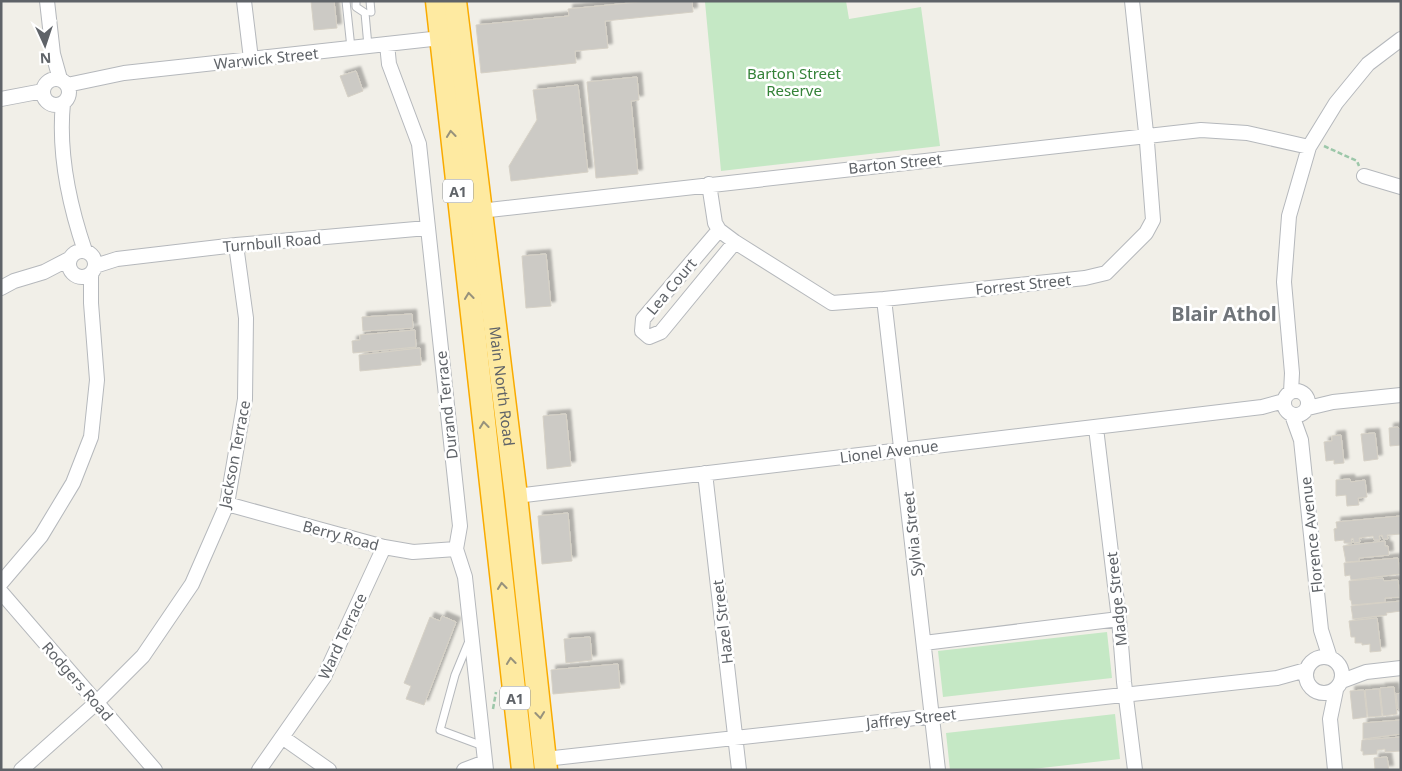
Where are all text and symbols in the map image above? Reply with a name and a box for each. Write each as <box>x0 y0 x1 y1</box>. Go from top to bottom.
north arrow <box>20 20 70 70</box>
street label: Warwick Street <box>213 43 320 73</box>
text: N <box>40 49 52 68</box>
park label: Barton Street Reserve <box>747 63 842 100</box>
one-way arrow <box>446 130 457 138</box>
street label: Barton Street <box>847 148 943 178</box>
road number: A1 <box>443 180 473 202</box>
street label: Turnbull Road <box>222 228 322 256</box>
street label: Lea Court <box>641 253 701 319</box>
street label: Forrest Street <box>974 269 1072 299</box>
one-way arrow <box>464 291 475 299</box>
district label: Blair Athol <box>1171 300 1277 327</box>
street label: Main North Road <box>485 325 520 447</box>
street label: Durand Terrace <box>430 350 462 460</box>
street label: Jackson Terrace <box>213 399 254 511</box>
one-way arrow <box>479 421 490 429</box>
street label: Lionel Avenue <box>839 435 939 467</box>
street label: Florence Avenue <box>1295 476 1327 594</box>
street label: Sylvia Street <box>898 490 926 578</box>
street label: Berry Road <box>301 515 381 555</box>
street label: Madge Street <box>1101 550 1131 647</box>
street label: Hazel Street <box>707 578 737 665</box>
one-way arrow <box>497 582 508 590</box>
street label: Ward Terrace <box>313 590 371 682</box>
street label: Rodgers Road <box>38 637 118 725</box>
one-way arrow <box>506 657 517 665</box>
road number: A1 <box>500 686 530 710</box>
street label: Jaffrey Street <box>863 703 958 733</box>
one-way arrow <box>534 712 545 720</box>

